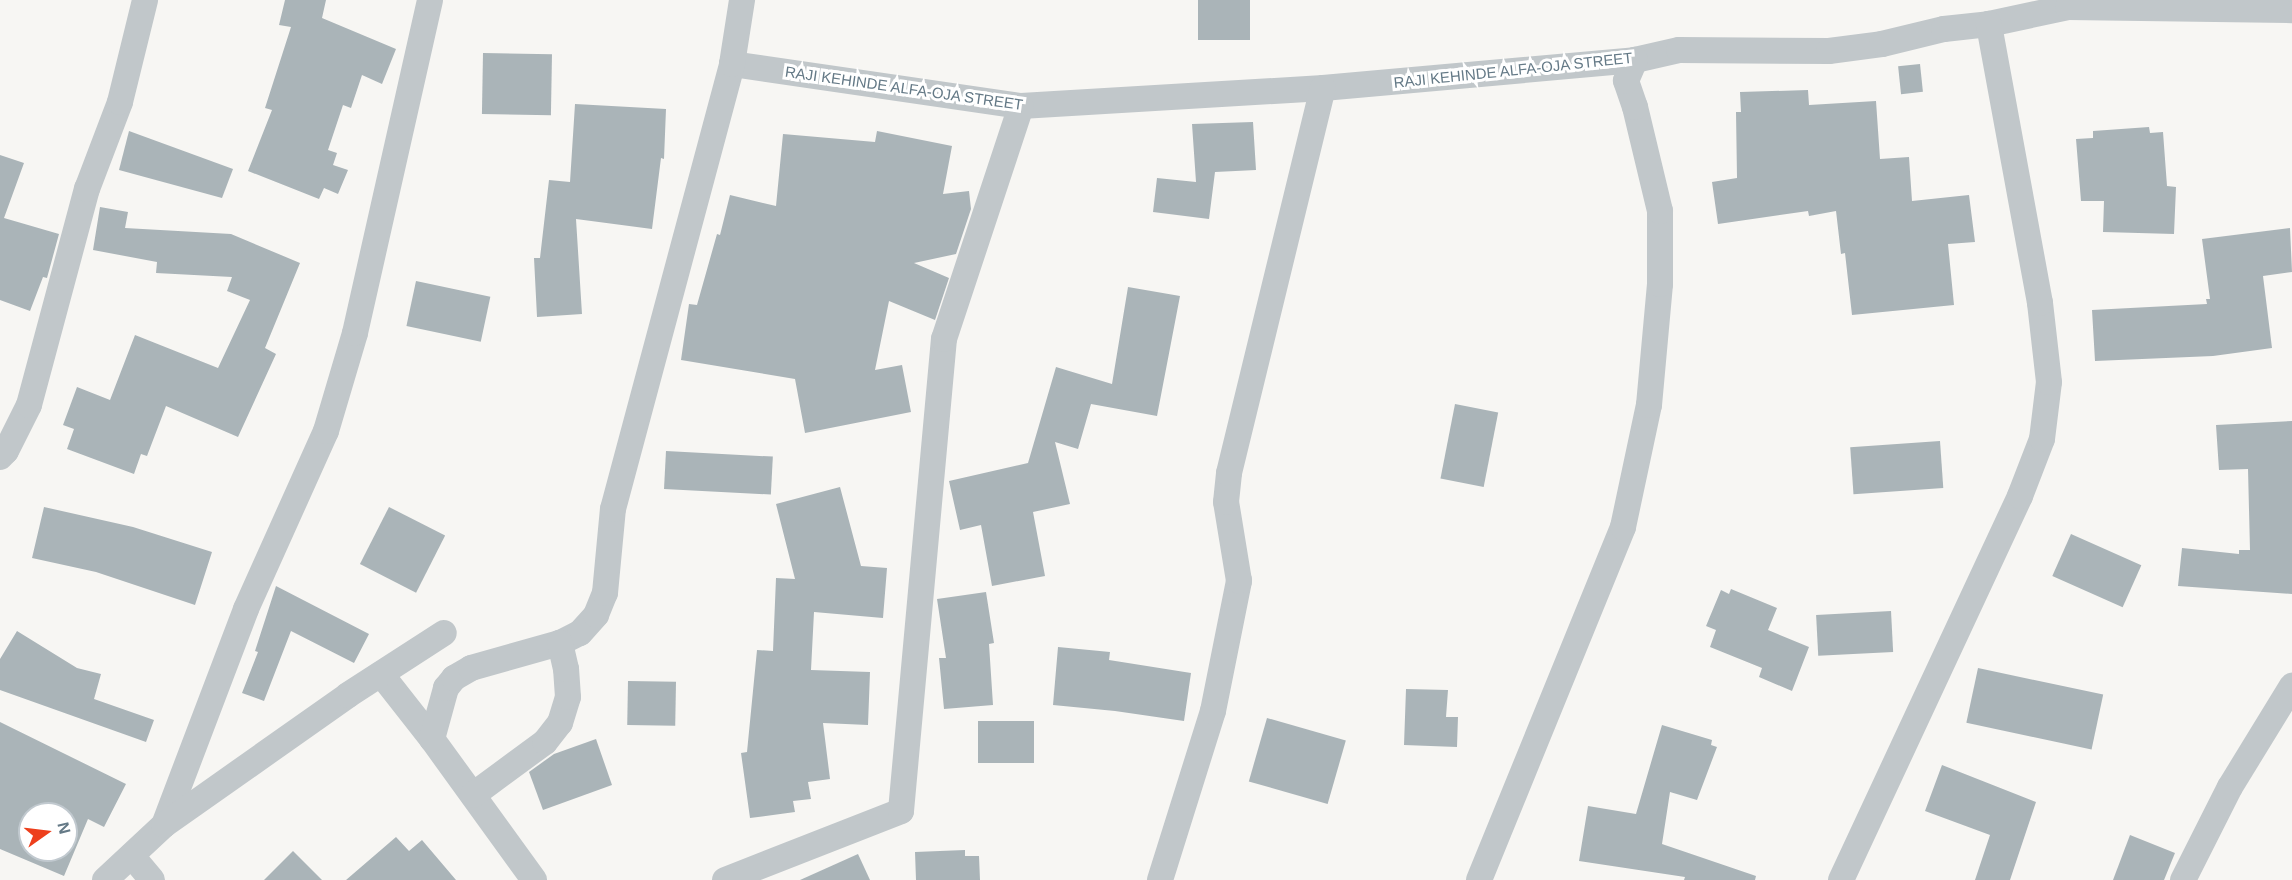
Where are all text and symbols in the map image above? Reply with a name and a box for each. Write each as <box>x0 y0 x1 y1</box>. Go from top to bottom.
street label: RAJI KEHINDE ALFA-OJA STREET <box>1392 48 1634 92</box>
street label: RAJI KEHINDE ALFA-OJA STREET <box>783 62 1025 114</box>
north arrow <box>18 802 78 862</box>
text: N <box>54 820 74 836</box>

